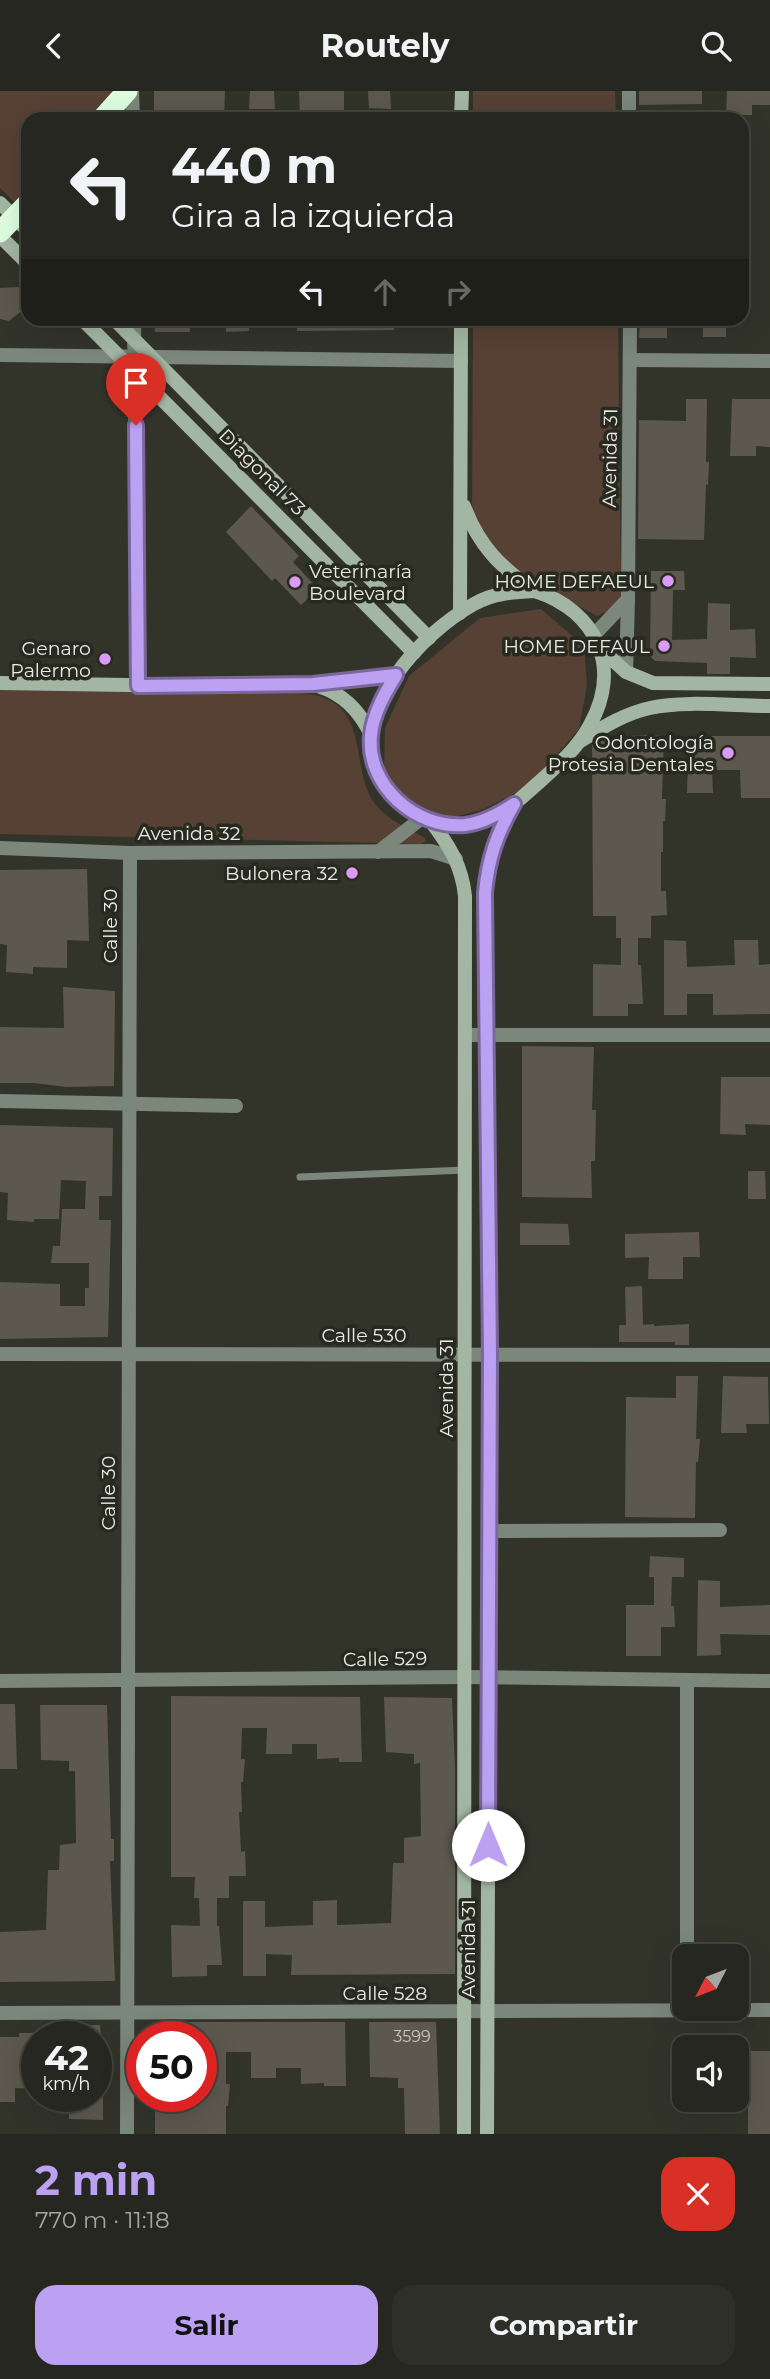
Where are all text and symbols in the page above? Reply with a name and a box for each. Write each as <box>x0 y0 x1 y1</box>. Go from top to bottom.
text: Routely <box>321 26 449 65</box>
icon: back <box>35 27 73 65</box>
icon: search <box>697 27 735 65</box>
text: 440 m <box>171 136 337 195</box>
icon: left <box>56 140 147 231</box>
text: Gira a la izquierda <box>171 196 455 235</box>
icon: left <box>293 273 331 311</box>
icon: ahead <box>366 273 404 311</box>
icon: right <box>439 273 477 311</box>
pin <box>106 353 166 425</box>
icon: arrive <box>117 364 155 402</box>
street label: Avenida 31 <box>598 408 622 508</box>
street label: Diagonal 73 <box>214 424 310 520</box>
place label: Veterinaría Boulevard <box>309 560 412 605</box>
place label: HOME DEFAEUL <box>494 570 655 593</box>
marker: HOME DEFAEUL <box>660 573 676 589</box>
marker: Veterinaría Boulevard <box>287 574 303 590</box>
place label: HOME DEFAUL <box>503 635 651 658</box>
place label: Genaro Palermo <box>10 637 91 682</box>
marker: HOME DEFAUL <box>656 638 672 654</box>
marker: Genaro Palermo <box>97 651 113 667</box>
place label: Odontología Protesia Dentales <box>548 731 714 776</box>
marker: Odontología Protesia Dentales <box>720 745 736 761</box>
street label: Avenida 32 <box>137 822 241 845</box>
place label: Bulonera 32 <box>225 862 338 885</box>
marker: Bulonera 32 <box>344 865 360 881</box>
street label: Calle 30 <box>99 889 122 963</box>
street label: Calle 530 <box>321 1324 407 1347</box>
street label: Avenida 31 <box>435 1338 458 1438</box>
street label: Calle 30 <box>97 1456 120 1530</box>
street label: Calle 529 <box>343 1647 427 1671</box>
position arrow <box>451 1808 525 1882</box>
street label: Avenida 31 <box>457 1899 480 1999</box>
north arrow <box>672 1944 749 2021</box>
map controls <box>672 1944 749 2112</box>
street label: Calle 528 <box>343 1982 427 2005</box>
speed limit sign: 50 <box>126 2021 217 2112</box>
house number: 3599 <box>393 2027 431 2046</box>
button: sound <box>672 2035 749 2112</box>
text: 42 <box>44 2036 89 2079</box>
text: km/h <box>42 2073 91 2095</box>
text: 2 min <box>35 2154 157 2206</box>
button: close <box>661 2157 735 2231</box>
text: 770 m · 11:18 <box>35 2206 170 2234</box>
button: Salir <box>35 2285 378 2365</box>
button: Compartir <box>392 2285 735 2365</box>

